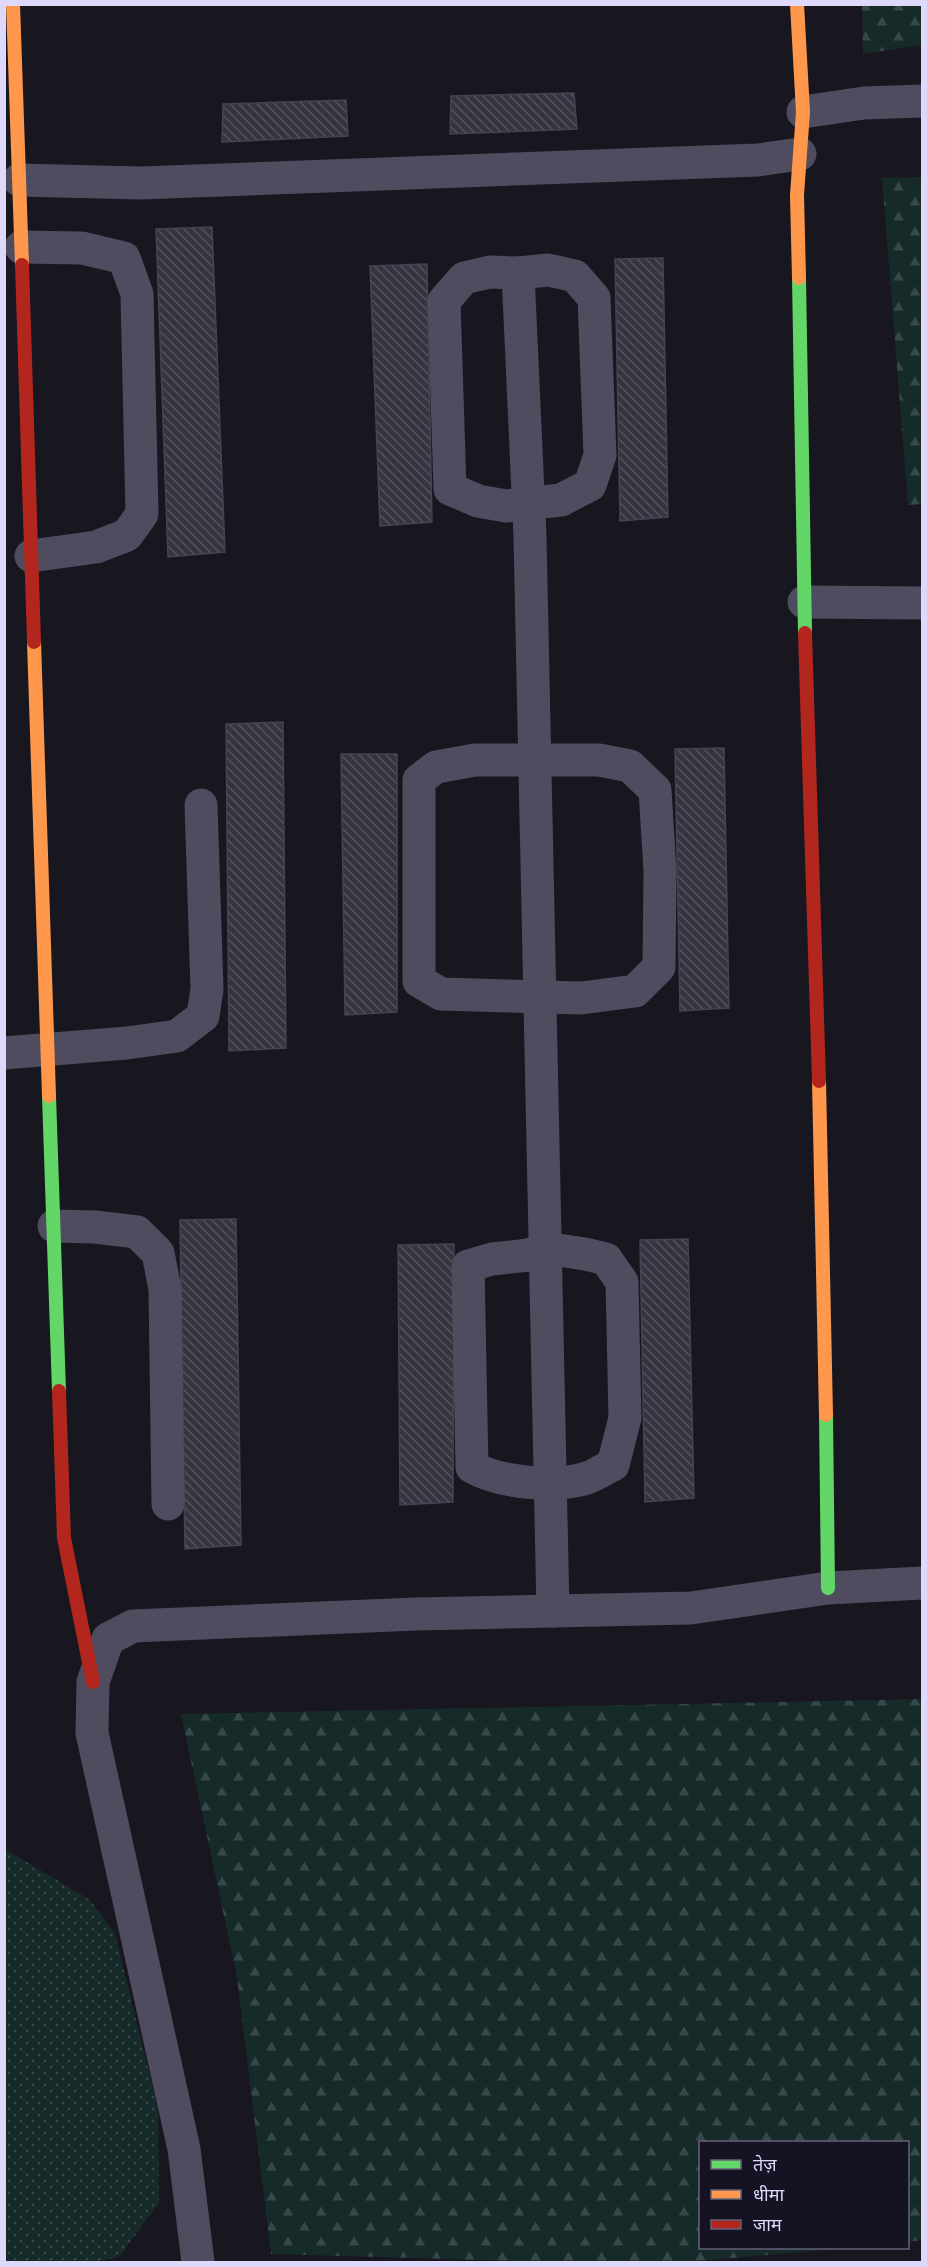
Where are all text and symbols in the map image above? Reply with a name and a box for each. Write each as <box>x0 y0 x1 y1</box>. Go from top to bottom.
legend <box>699 2141 909 2249</box>
text: तेज़ <box>753 2154 777 2174</box>
text: धीमा <box>753 2184 784 2204</box>
text: जाम <box>753 2214 783 2234</box>

